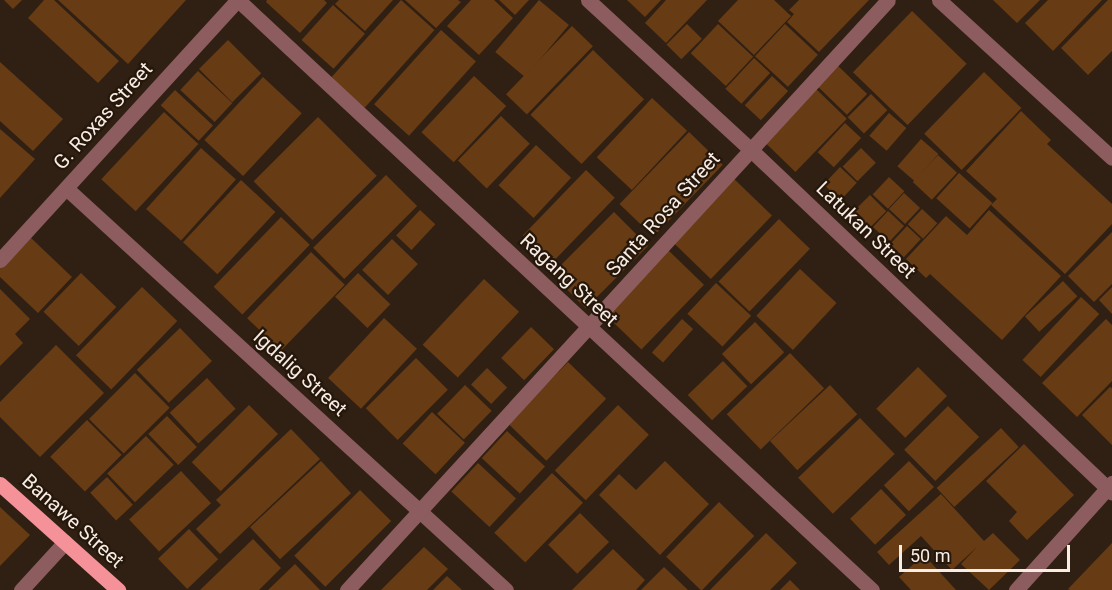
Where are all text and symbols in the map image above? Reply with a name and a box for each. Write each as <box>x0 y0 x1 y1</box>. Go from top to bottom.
street label: G. Roxas Street <box>49 57 157 175</box>
street label: Santa Rosa Street <box>601 147 725 281</box>
street label: Latukan Street <box>811 177 921 283</box>
street label: Ragang Street <box>515 228 623 332</box>
street label: Igdalig Street <box>248 325 352 421</box>
street label: Banawe Street <box>17 469 129 573</box>
scale bar <box>902 533 1073 571</box>
text: 50 m <box>910 545 950 566</box>

